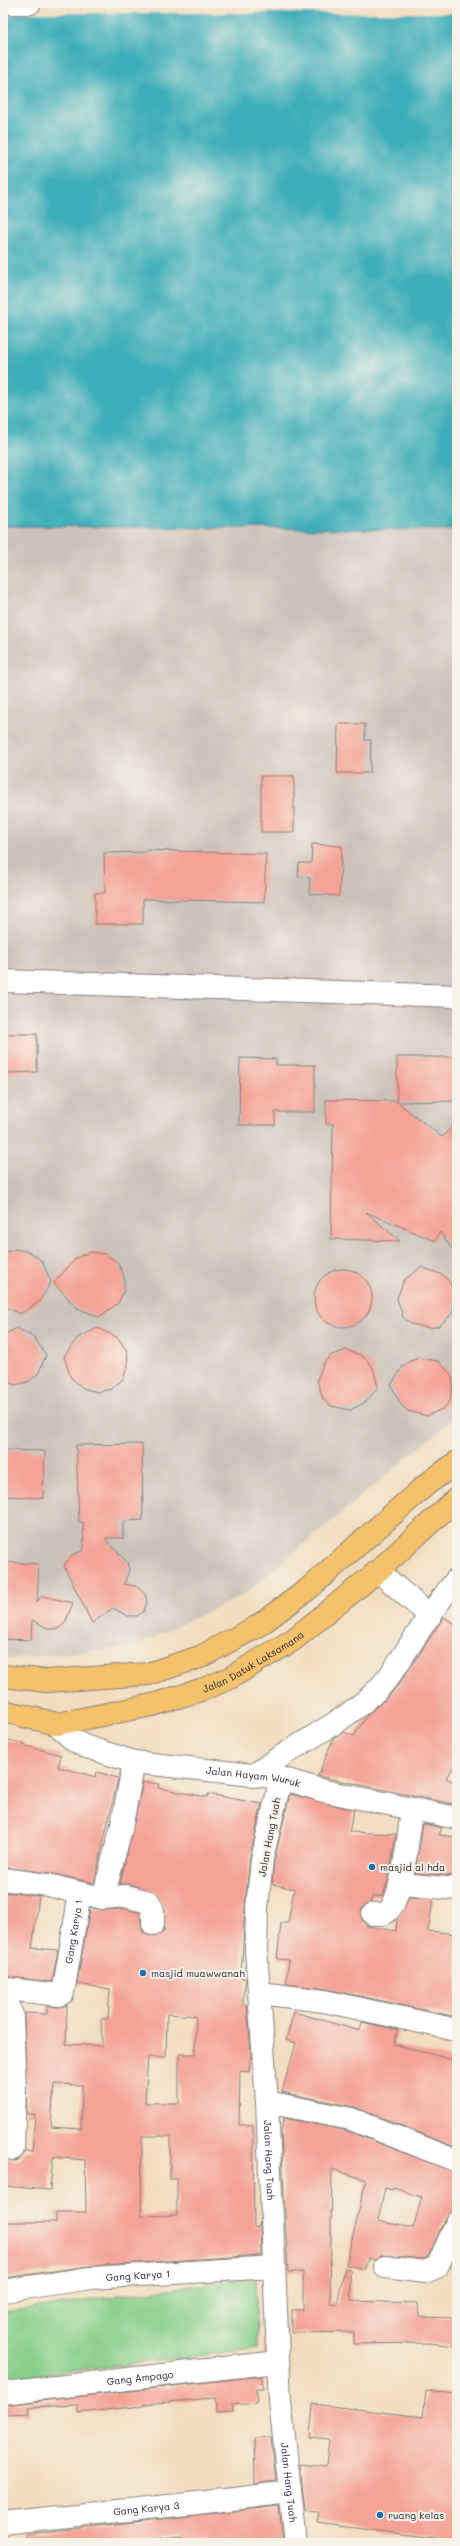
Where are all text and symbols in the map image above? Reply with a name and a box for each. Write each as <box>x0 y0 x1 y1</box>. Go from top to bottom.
street label: Jalan Datuk Laksamana <box>200 1627 307 1696</box>
street label: Jalan Hayam Wuruk <box>205 1763 302 1791</box>
street label: Jalan Hang Tuah <box>254 1796 284 1878</box>
place label: masjid al hda <box>380 1860 445 1874</box>
marker: masjid al hda <box>367 1862 377 1872</box>
street label: Gang Karya 1 <box>61 1899 86 1965</box>
place label: masjid muawwanah <box>151 1966 245 1980</box>
marker: masjid muawwanah <box>138 1968 148 1978</box>
street label: Jalan Hang Tuah <box>261 2120 278 2201</box>
street label: Gang Karya 1 <box>105 2266 171 2284</box>
street label: Gang Ampago <box>106 2367 174 2388</box>
street label: Jalan Hang Tuah <box>278 2442 301 2523</box>
street label: Gang Karya 3 <box>113 2498 180 2518</box>
place label: ruang kelas <box>388 2508 444 2522</box>
marker: ruang kelas <box>375 2510 385 2520</box>

